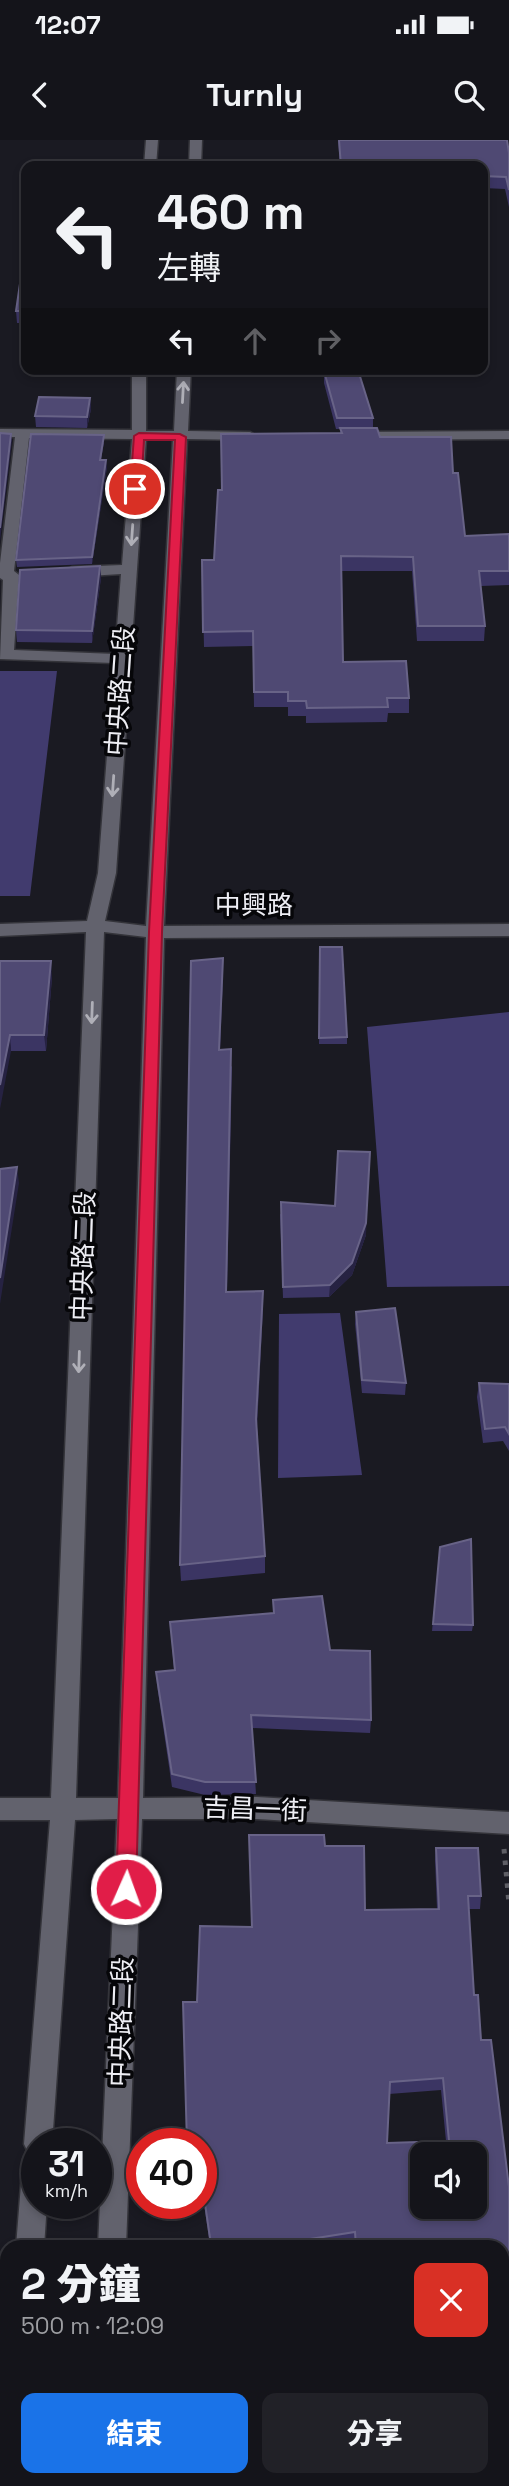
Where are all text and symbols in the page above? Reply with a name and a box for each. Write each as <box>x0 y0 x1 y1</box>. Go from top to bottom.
text: 12:07 <box>35 8 101 42</box>
text: Turnly <box>206 75 303 115</box>
icon: back <box>21 76 59 114</box>
icon: search <box>450 76 488 114</box>
text: 460 m <box>157 181 305 243</box>
icon: left <box>42 189 133 280</box>
text: 左轉 <box>157 248 221 288</box>
icon: left <box>163 322 201 360</box>
icon: ahead <box>236 322 274 360</box>
icon: right <box>309 322 347 360</box>
one-way arrow <box>176 380 189 403</box>
pin <box>105 459 165 519</box>
icon: arrive <box>116 470 154 508</box>
one-way arrow <box>125 523 138 546</box>
street label: 中央路二段 <box>99 625 141 757</box>
one-way arrow <box>106 775 119 798</box>
street label: 中興路 <box>215 888 293 922</box>
one-way arrow <box>85 1001 99 1024</box>
street label: 中央路二段 <box>64 1190 102 1322</box>
one-way arrow <box>73 1351 86 1374</box>
street label: 吉昌一街 <box>202 1790 308 1828</box>
position arrow <box>89 1852 163 1926</box>
street label: 中央路二段 <box>102 1956 140 2088</box>
speed limit sign: 40 <box>126 2128 217 2219</box>
text: 31 <box>48 2142 85 2186</box>
map controls <box>410 2142 487 2219</box>
button: sound <box>410 2142 487 2219</box>
text: km/h <box>45 2179 88 2202</box>
text: 2 分鐘 <box>21 2258 141 2311</box>
button: close <box>414 2263 488 2337</box>
text: 500 m · 12:09 <box>21 2311 164 2341</box>
button: 結束 <box>21 2393 248 2473</box>
button: 分享 <box>262 2393 488 2473</box>

